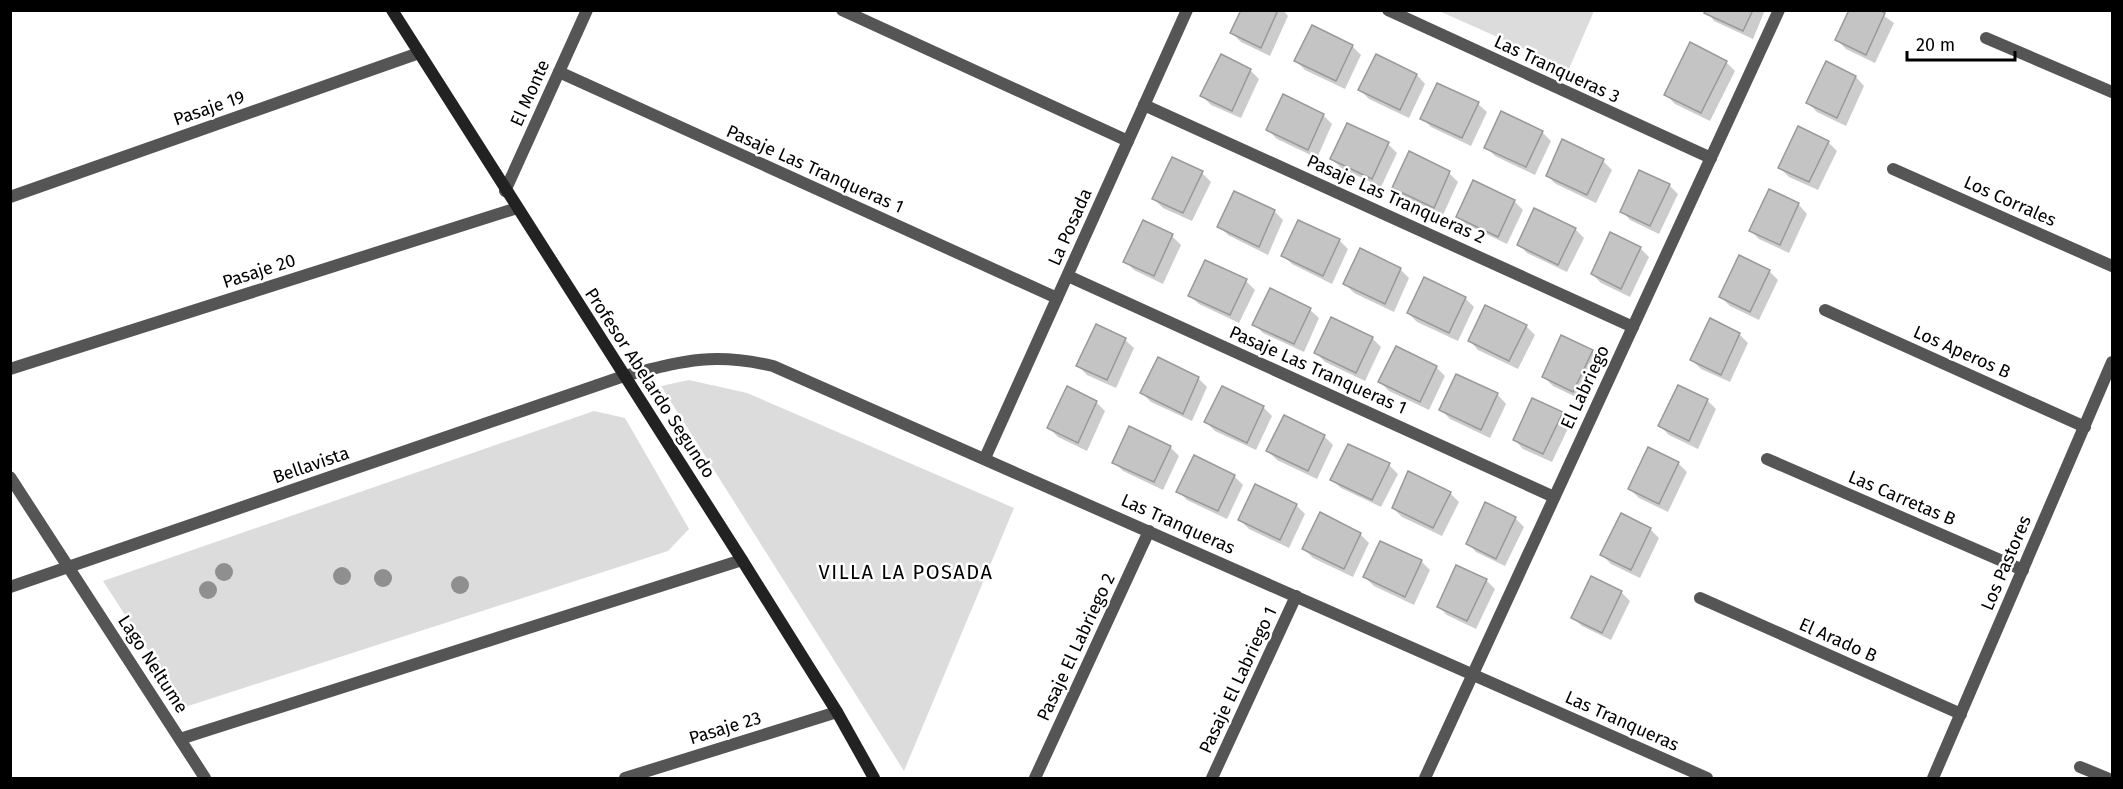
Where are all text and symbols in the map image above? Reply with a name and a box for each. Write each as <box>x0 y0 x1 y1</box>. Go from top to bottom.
scale bar <box>1907 24 2015 62</box>
street label: Las Tranqueras 3 <box>1491 30 1623 108</box>
text: 20 m <box>1916 34 1955 56</box>
street label: El Monte <box>506 56 554 130</box>
street label: Pasaje 19 <box>171 86 247 130</box>
street label: Pasaje Las Tranqueras 1 <box>723 120 907 218</box>
street label: Pasaje Las Tranqueras 2 <box>1304 150 1489 248</box>
street label: Los Corrales <box>1960 171 2060 231</box>
street label: La Posada <box>1043 185 1097 269</box>
street label: Pasaje 20 <box>220 249 298 293</box>
street label: Profesor Abelardo Segundo <box>580 284 720 482</box>
street label: Pasaje Las Tranqueras 1 <box>1226 321 1410 419</box>
street label: Los Aperos B <box>1910 321 2014 383</box>
street label: El Labriego <box>1556 341 1614 433</box>
street label: Bellavista <box>270 442 352 488</box>
street label: Las Carretas B <box>1845 465 1959 531</box>
street label: Las Tranqueras <box>1118 489 1238 559</box>
street label: Los Pastores <box>1976 512 2036 614</box>
district label: VILLA LA POSADA <box>819 560 993 584</box>
street label: Pasaje El Labriego 2 <box>1032 570 1120 724</box>
street label: Pasaje El Labriego 1 <box>1194 603 1282 757</box>
street label: Lago Neltume <box>113 611 193 717</box>
street label: El Arado B <box>1796 613 1880 667</box>
street label: Las Tranqueras <box>1562 686 1682 756</box>
street label: Pasaje 23 <box>686 707 764 749</box>

